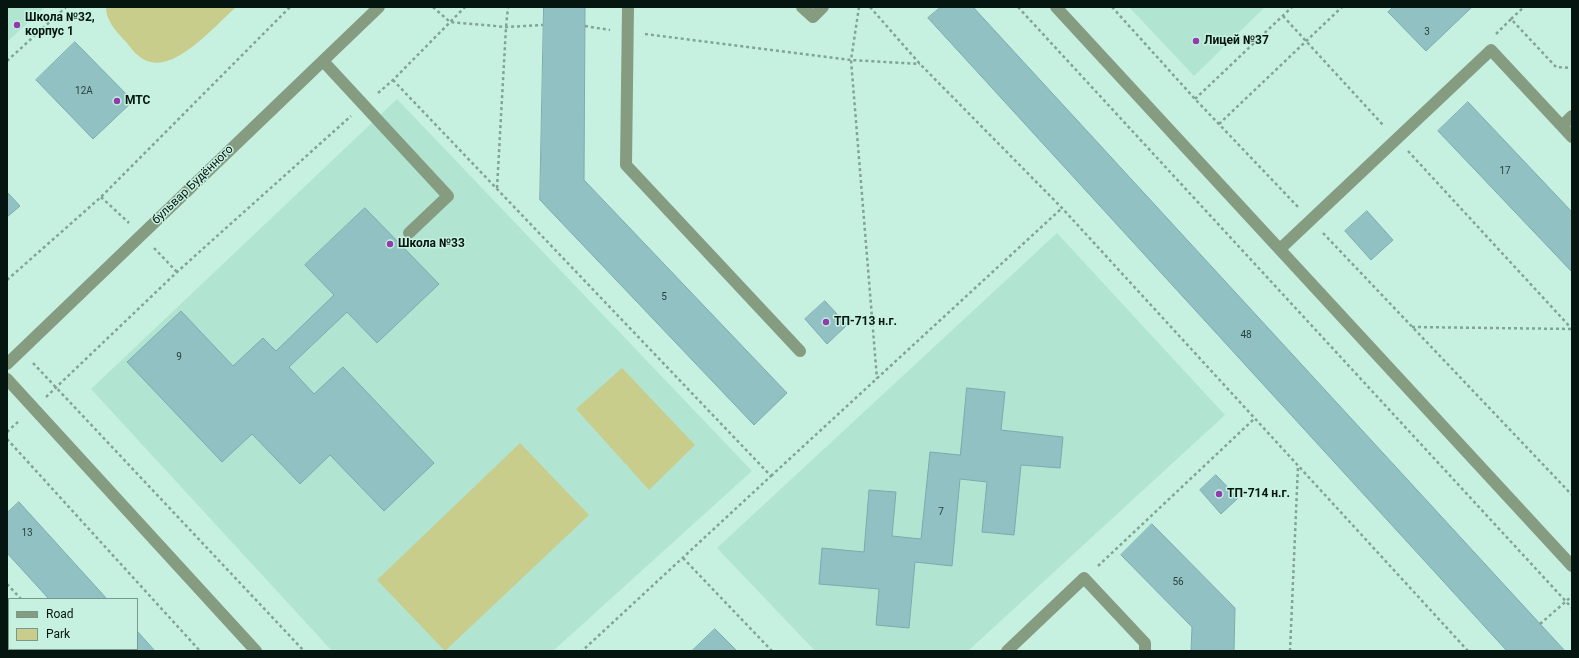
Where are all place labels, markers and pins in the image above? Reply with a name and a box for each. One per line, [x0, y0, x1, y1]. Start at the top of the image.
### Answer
place label: Школа №32, корпус 1 [25, 11, 95, 39]
marker: Школа №32, корпус 1 [12, 20, 22, 30]
place label: Лицей №37 [1204, 34, 1269, 48]
marker: Лицей №37 [1191, 36, 1201, 46]
place label: МТС [125, 94, 150, 108]
marker: МТС [112, 96, 122, 106]
place label: Школа №33 [398, 237, 465, 251]
marker: Школа №33 [385, 239, 395, 249]
place label: ТП-713 н.г. [834, 315, 897, 329]
marker: ТП-713 н.г. [821, 317, 831, 327]
place label: ТП-714 н.г. [1227, 487, 1290, 501]
marker: ТП-714 н.г. [1214, 489, 1224, 499]

